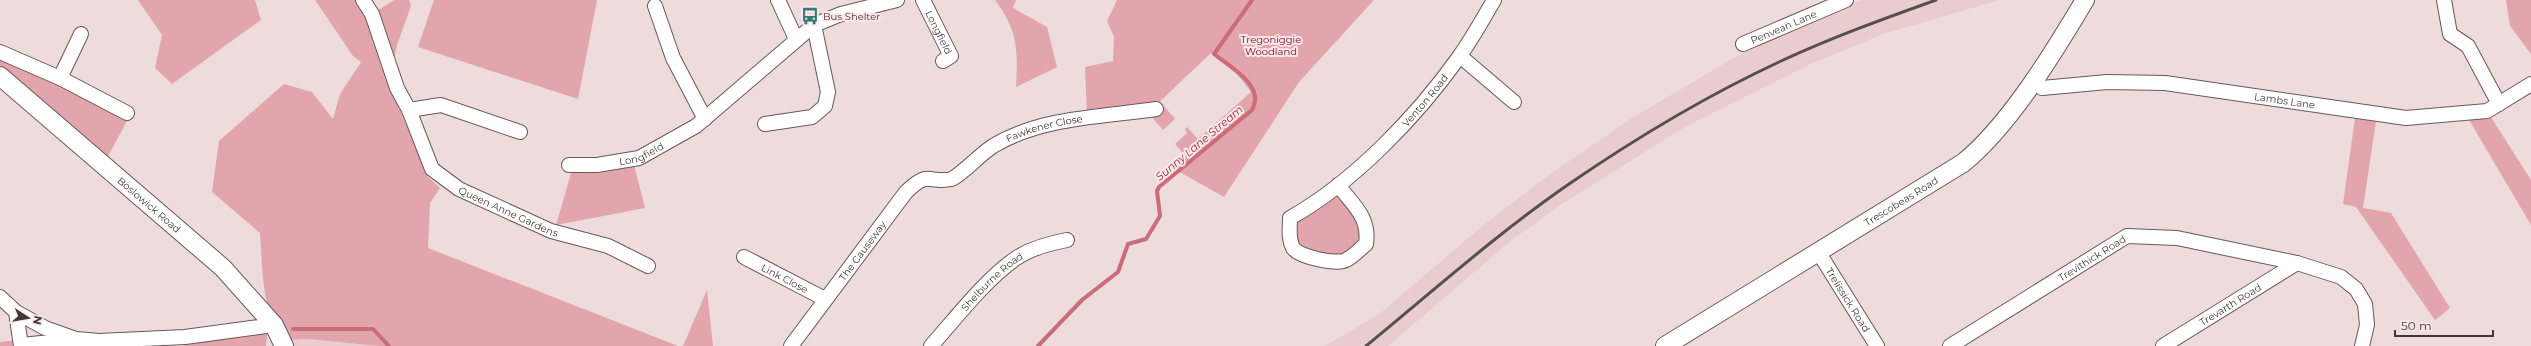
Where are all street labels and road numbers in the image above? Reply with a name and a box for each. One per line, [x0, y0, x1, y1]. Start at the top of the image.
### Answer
street label: Penvean Lane [1749, 7, 1819, 47]
street label: Longfield [922, 8, 955, 57]
street label: Venton Road [1399, 72, 1451, 130]
street label: Lambs Lane [2253, 90, 2316, 112]
street label: Fawkener Close [1004, 112, 1083, 145]
street label: Longfield [618, 140, 666, 168]
street label: Boslowick Road [115, 174, 183, 236]
street label: Trescobeas Road [1862, 174, 1941, 229]
street label: Queen Anne Gardens [456, 184, 560, 240]
street label: The Causeway [836, 218, 890, 283]
street label: Trevithick Road [2056, 232, 2128, 284]
street label: Shelburne Road [958, 250, 1025, 314]
street label: Link Close [759, 261, 810, 296]
street label: Trelissick Road [1823, 265, 1873, 335]
street label: Trevarth Road [2197, 281, 2264, 329]

